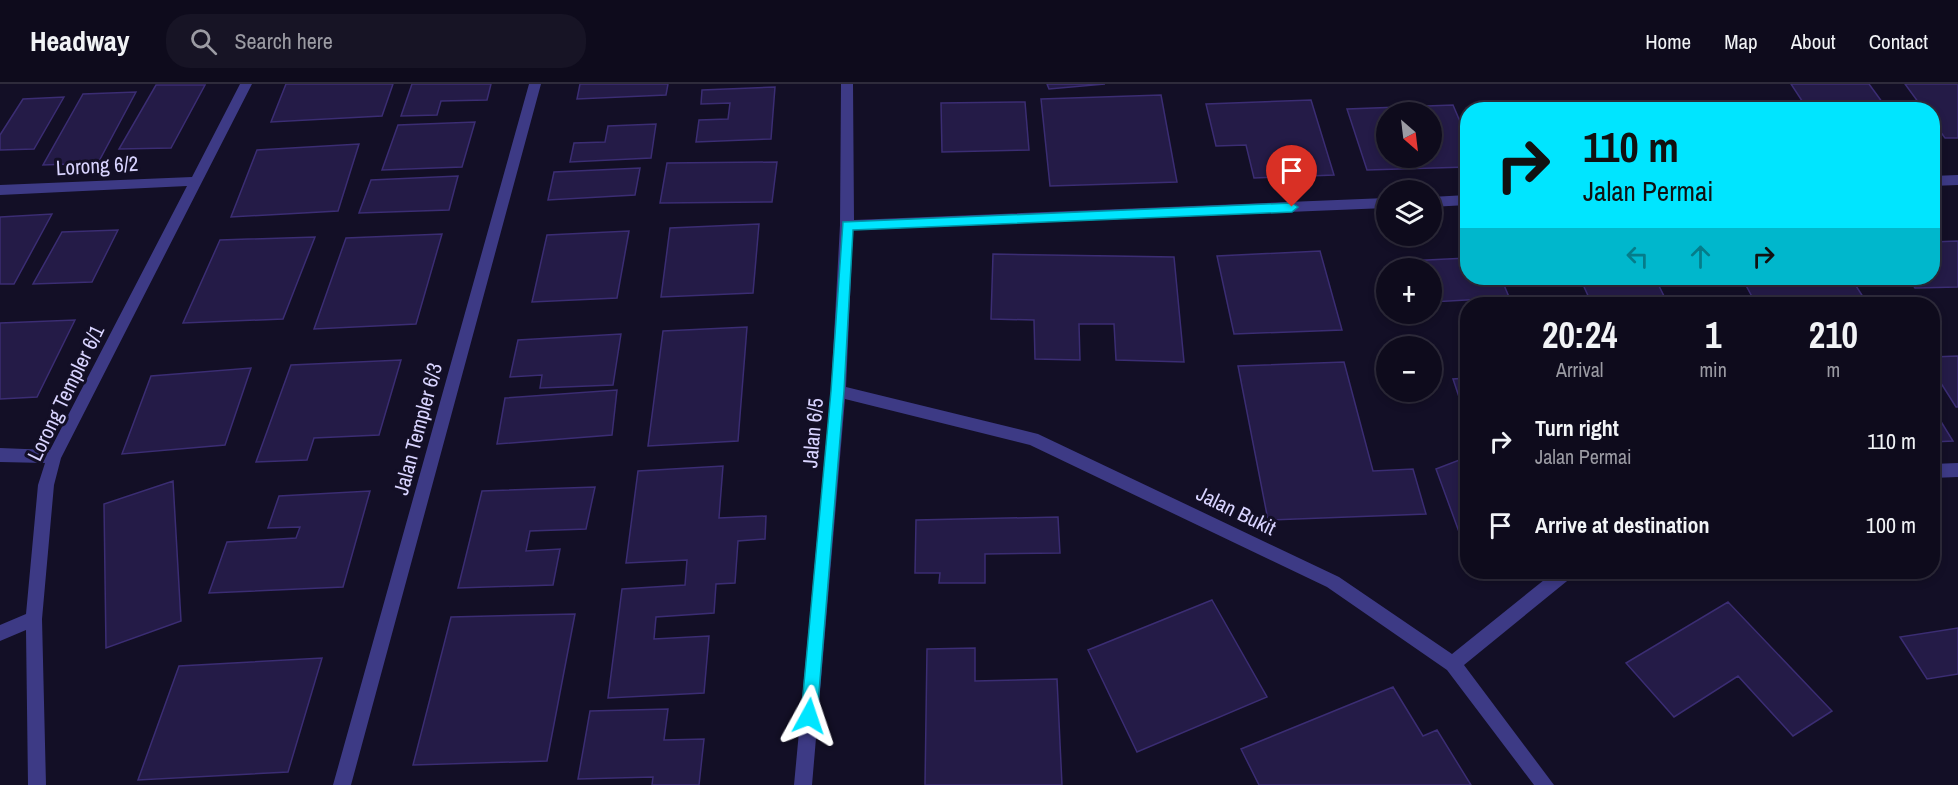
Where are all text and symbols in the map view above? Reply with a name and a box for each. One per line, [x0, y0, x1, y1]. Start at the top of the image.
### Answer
search box [166, 14, 586, 68]
text: Headway [30, 22, 130, 60]
icon: search [187, 25, 220, 58]
text: Search here [235, 26, 333, 56]
text: Home [1645, 27, 1691, 56]
text: Map [1724, 27, 1758, 56]
text: About [1791, 27, 1836, 56]
text: Contact [1869, 27, 1928, 56]
north arrow [1376, 102, 1442, 168]
map controls [1376, 102, 1442, 402]
text: 110 m [1583, 119, 1679, 175]
icon: right [1484, 126, 1562, 204]
pin [1266, 145, 1317, 207]
street label: Lorong 6/2 [55, 149, 139, 182]
icon: arrive [1275, 154, 1308, 187]
text: Jalan Permai [1583, 173, 1713, 209]
button: layers [1376, 180, 1442, 246]
icon: left [1621, 240, 1654, 273]
icon: ahead [1684, 240, 1717, 273]
icon: right [1747, 240, 1780, 273]
button: + [1376, 258, 1442, 324]
text: 20:24 [1542, 311, 1617, 359]
text: 1 [1705, 311, 1721, 359]
text: 210 [1809, 311, 1858, 359]
street label: Lorong Templer 6/1 [20, 320, 111, 466]
button: − [1376, 336, 1442, 402]
text: Arrival [1556, 356, 1603, 383]
text: min [1699, 356, 1727, 383]
text: m [1827, 356, 1840, 383]
street label: Jalan Templer 6/3 [386, 360, 449, 498]
street label: Jalan 6/5 [795, 397, 830, 469]
text: Turn right [1535, 413, 1619, 443]
icon: right [1484, 425, 1517, 458]
text: 110 m [1867, 426, 1916, 456]
text: Jalan Permai [1535, 443, 1632, 470]
street label: Jalan Bukit [1192, 479, 1281, 542]
icon: arrive [1484, 509, 1517, 542]
text: Arrive at destination [1535, 510, 1709, 540]
text: 100 m [1866, 510, 1916, 540]
position arrow [777, 684, 841, 748]

